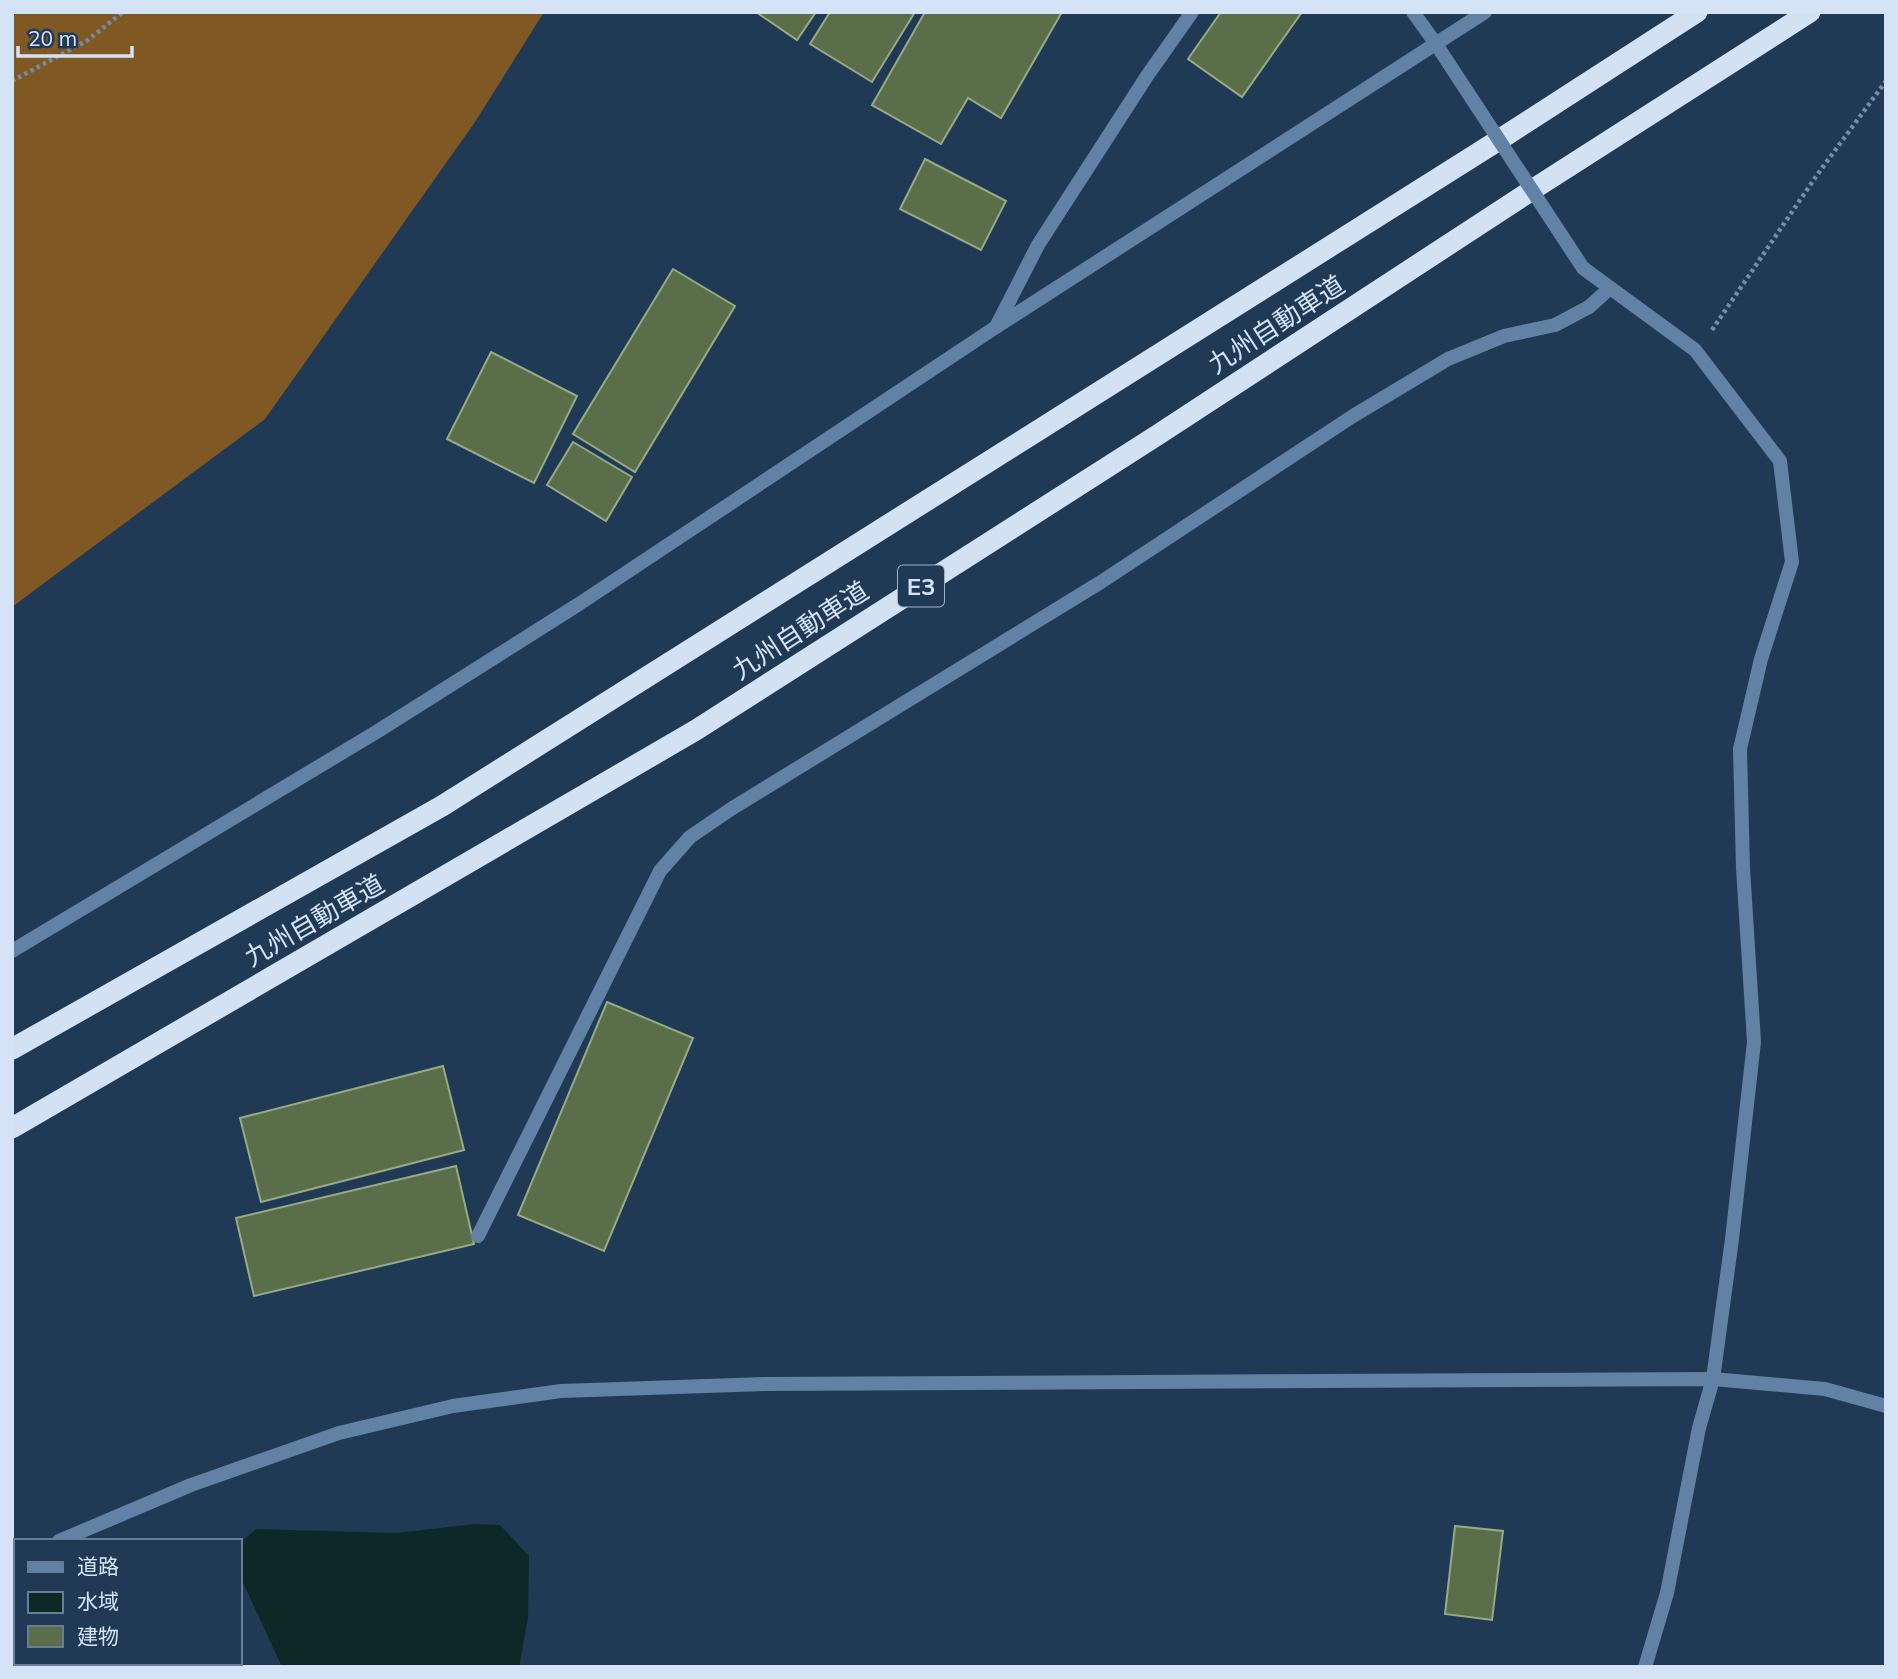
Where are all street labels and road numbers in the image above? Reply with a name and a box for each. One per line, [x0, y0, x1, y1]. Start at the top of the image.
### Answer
street label: 九州自動車道 [1202, 268, 1350, 380]
road number: E3 [898, 566, 944, 606]
street label: 九州自動車道 [726, 574, 874, 686]
street label: 九州自動車道 [238, 867, 390, 973]

